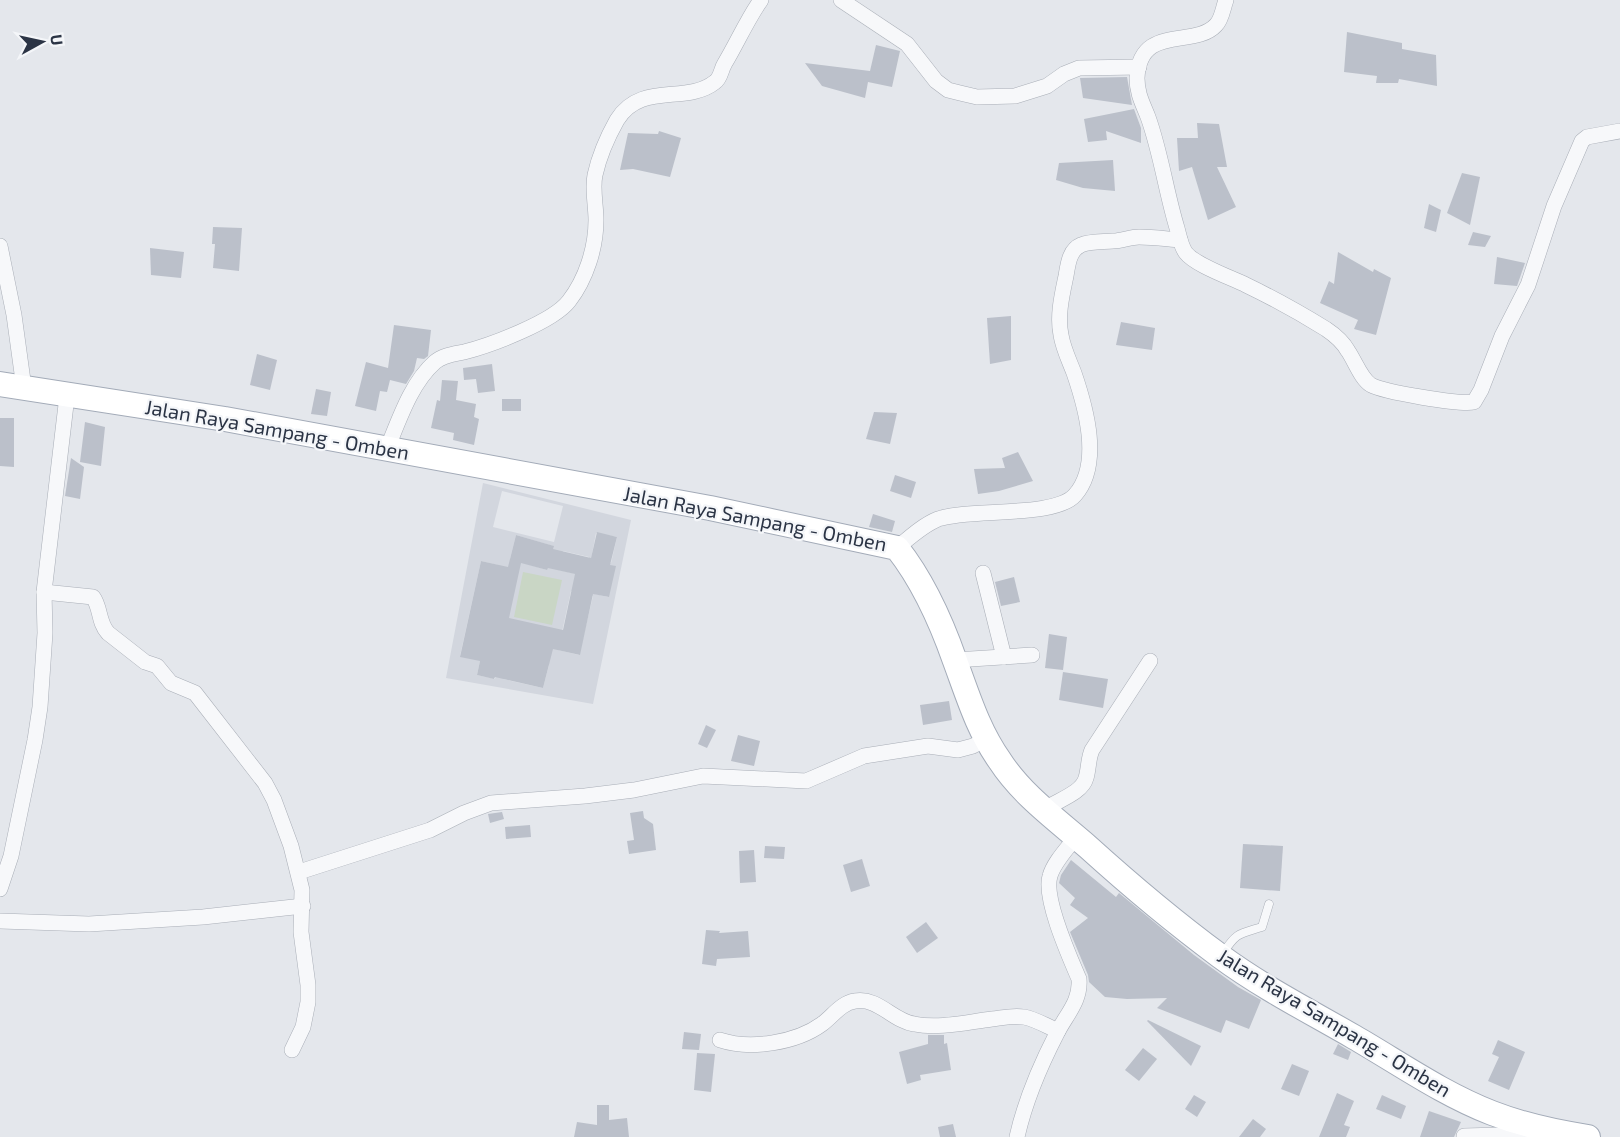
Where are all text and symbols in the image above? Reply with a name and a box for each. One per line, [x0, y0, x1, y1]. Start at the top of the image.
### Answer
north arrow [12, 12, 72, 72]
text: U [47, 33, 68, 47]
street label: Jalan Raya Sampang - Omben [143, 394, 411, 464]
street label: Jalan Raya Sampang - Omben [622, 481, 889, 555]
street label: Jalan Raya Sampang - Omben [1214, 943, 1455, 1101]

